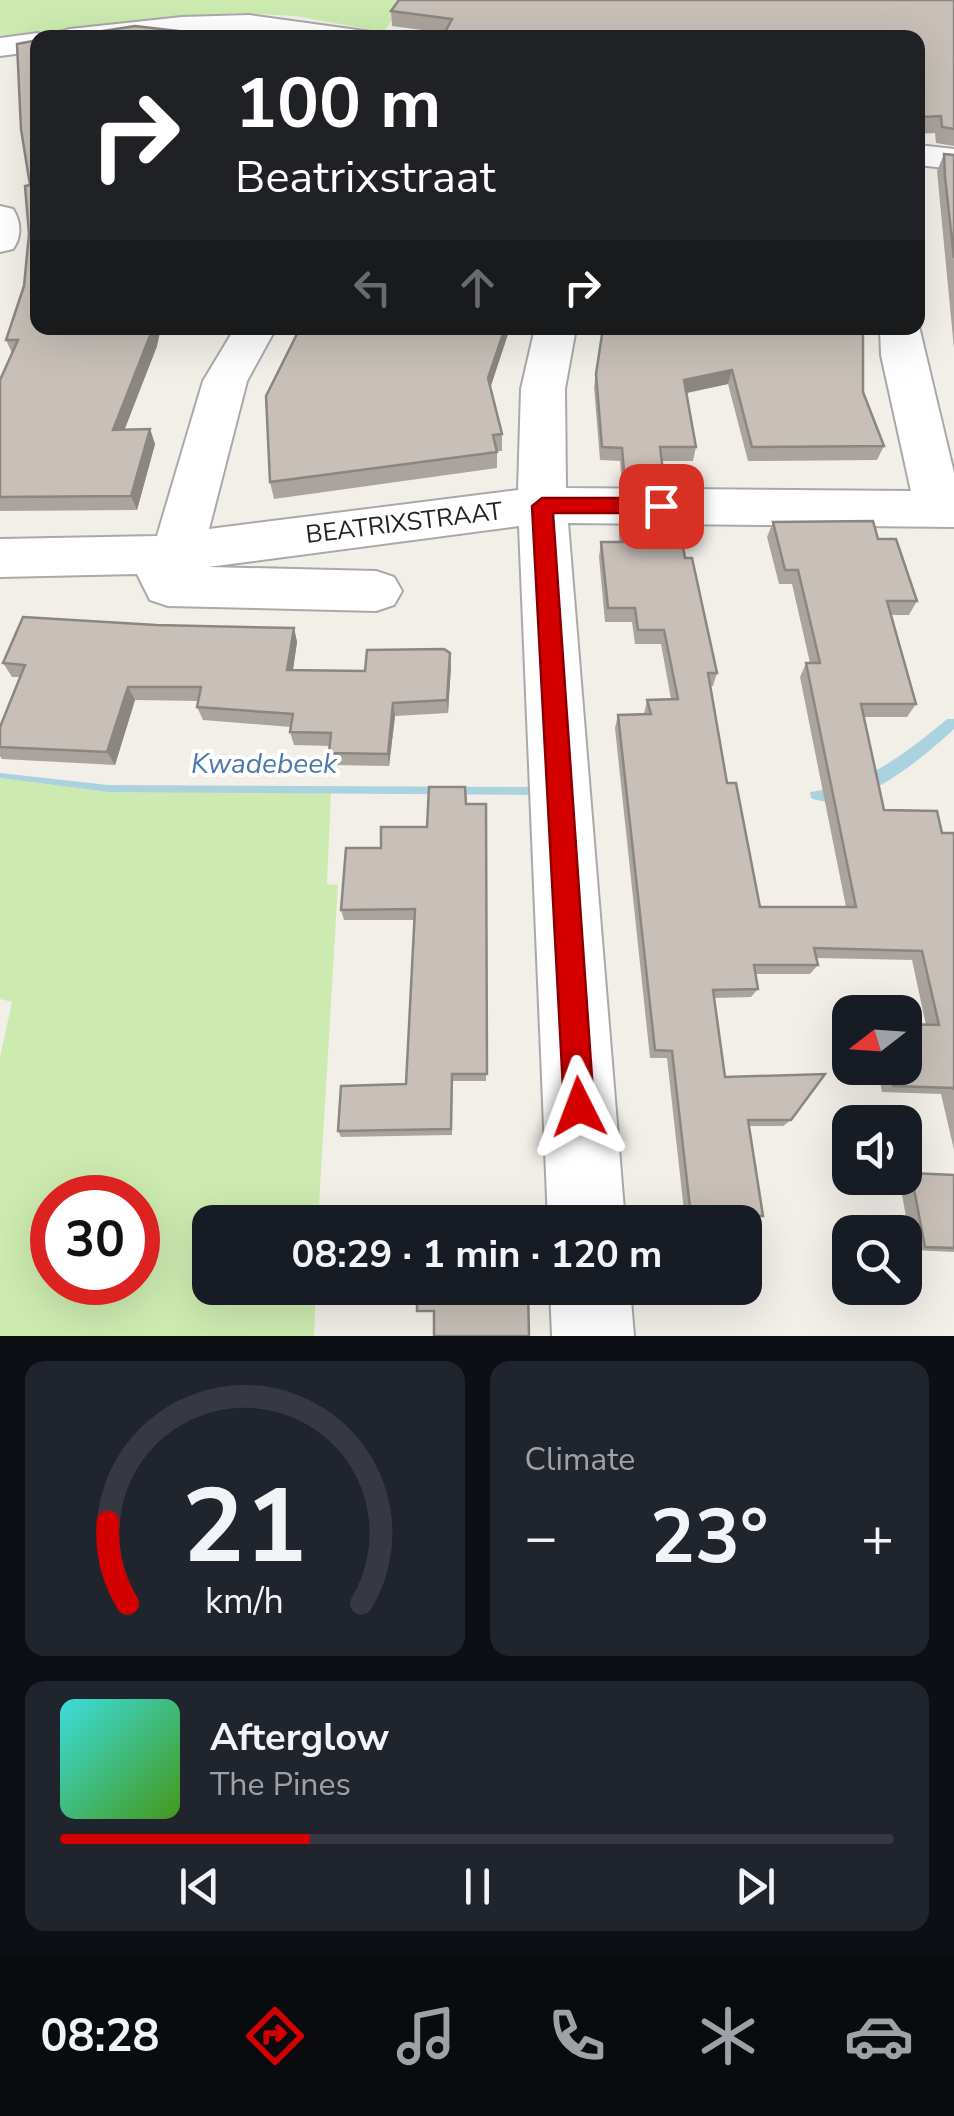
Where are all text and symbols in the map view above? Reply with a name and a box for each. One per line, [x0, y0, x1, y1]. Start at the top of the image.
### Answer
text: 100 m [235, 56, 441, 152]
icon: right [70, 70, 200, 200]
text: Beatrixstraat [235, 147, 495, 208]
icon: left [345, 260, 400, 315]
icon: ahead [450, 260, 505, 315]
icon: right [555, 260, 610, 315]
pin [619, 464, 704, 549]
icon: arrive [634, 479, 689, 534]
street label: BEATRIXSTRAAT [304, 494, 504, 552]
water label: Kwadebeek [191, 745, 338, 783]
north arrow [832, 995, 922, 1085]
map controls [832, 995, 922, 1305]
position arrow [527, 1055, 631, 1159]
button: sound [832, 1105, 922, 1195]
speed limit sign: 30 [30, 1175, 160, 1305]
button: search [832, 1215, 922, 1305]
text: 08:29 · 1 min · 120 m [292, 1229, 662, 1280]
text: Climate [525, 1438, 635, 1481]
text: 21 [182, 1456, 307, 1598]
text: 23° [650, 1486, 768, 1588]
text: − [525, 1500, 558, 1575]
text: + [861, 1500, 894, 1575]
text: km/h [205, 1577, 284, 1626]
text: Afterglow [210, 1712, 389, 1763]
text: The Pines [210, 1763, 351, 1806]
icon: previous [172, 1859, 227, 1914]
icon: pause [450, 1859, 505, 1914]
icon: next [728, 1859, 783, 1914]
icon: directions [240, 2001, 310, 2071]
icon: music [391, 2001, 461, 2071]
icon: phone [542, 2001, 612, 2071]
icon: climate [693, 2001, 763, 2071]
icon: car [844, 2001, 914, 2071]
text: 08:28 [40, 2006, 160, 2067]

